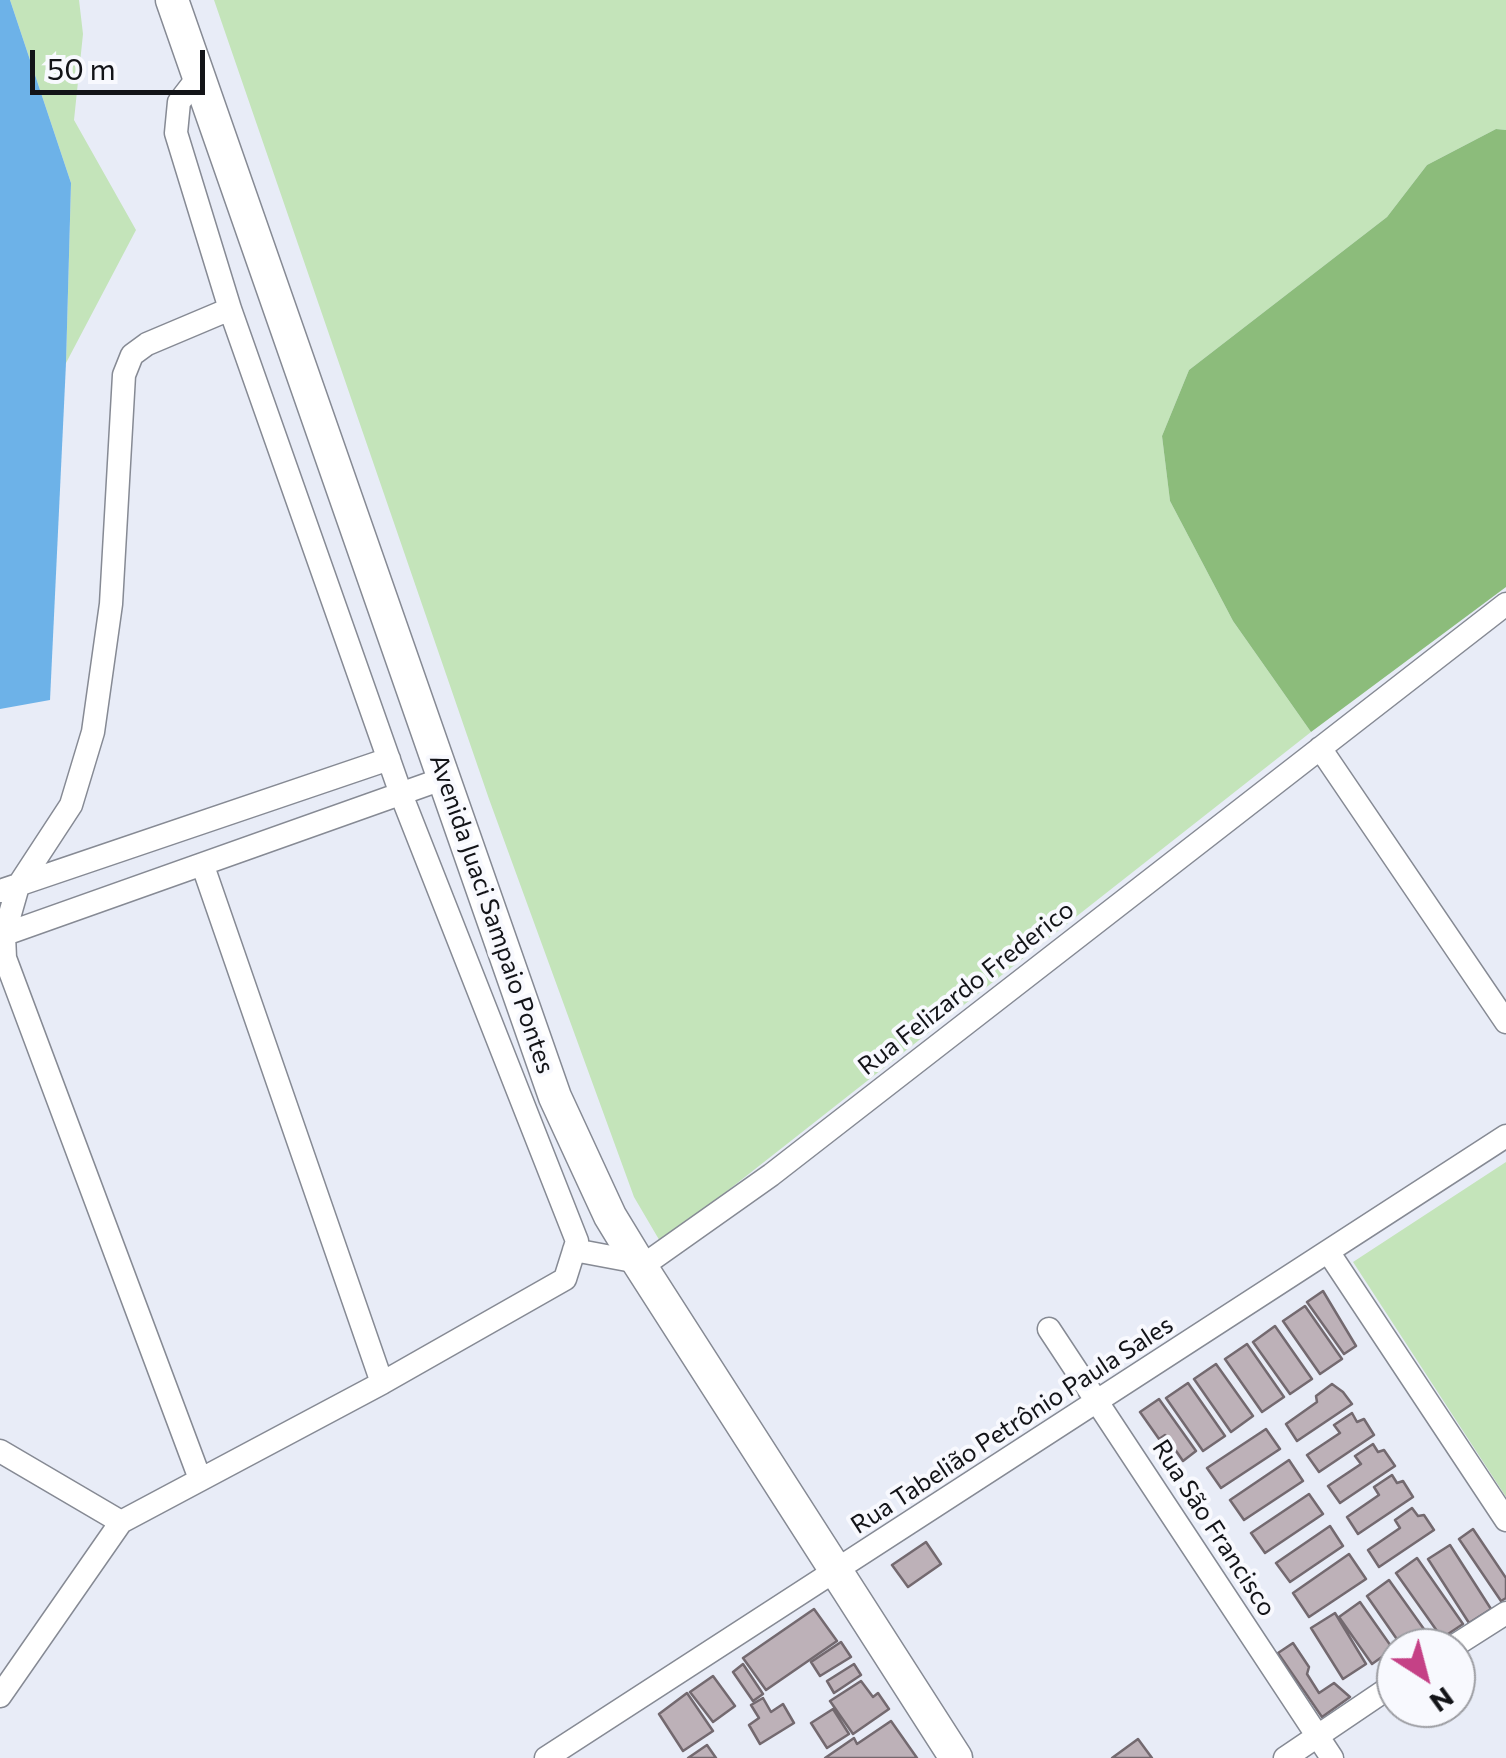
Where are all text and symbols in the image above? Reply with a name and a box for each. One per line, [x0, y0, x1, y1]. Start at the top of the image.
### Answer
scale bar [35, 30, 210, 92]
text: 50 m [47, 49, 116, 86]
street label: Avenida Juaci Sampaio Pontes [423, 750, 561, 1078]
street label: Rua Felizardo Frederico [852, 894, 1080, 1082]
street label: Rua Tabelião Petrônio Paula Sales [845, 1310, 1179, 1540]
street label: Rua São Francisco [1146, 1434, 1282, 1622]
north arrow [1376, 1628, 1476, 1728]
text: N [1424, 1681, 1461, 1721]

